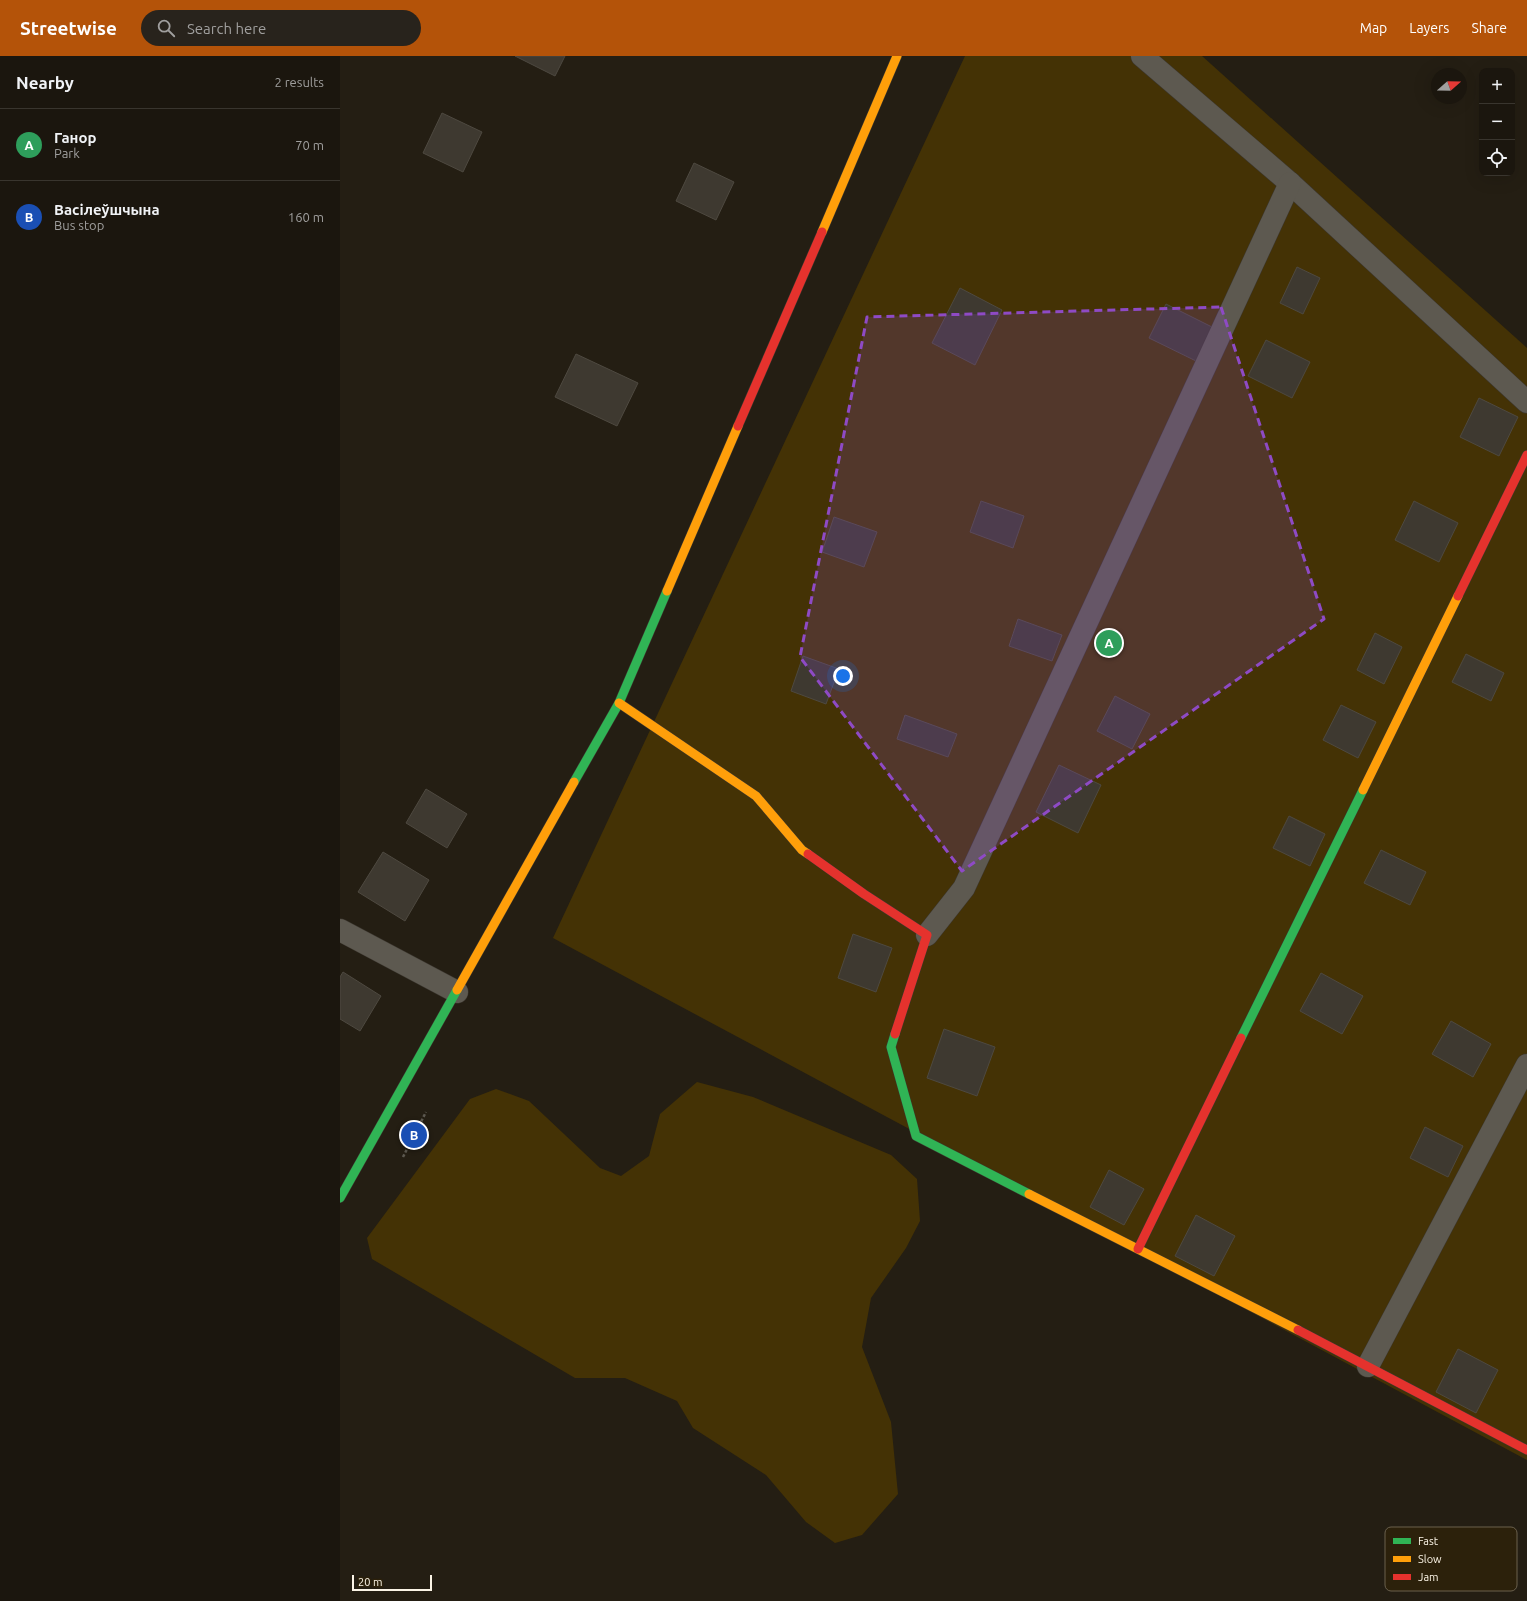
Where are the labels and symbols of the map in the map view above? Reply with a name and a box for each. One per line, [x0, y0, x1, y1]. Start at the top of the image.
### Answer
north arrow [1431, 68, 1467, 104]
pin: A [1096, 628, 1122, 658]
your location [833, 666, 853, 686]
pin: B [401, 1120, 427, 1150]
legend [1385, 1527, 1517, 1591]
text: Fast [1418, 1535, 1439, 1547]
text: Slow [1418, 1553, 1442, 1565]
text: Jam [1418, 1571, 1439, 1583]
scale bar [352, 1573, 432, 1592]

